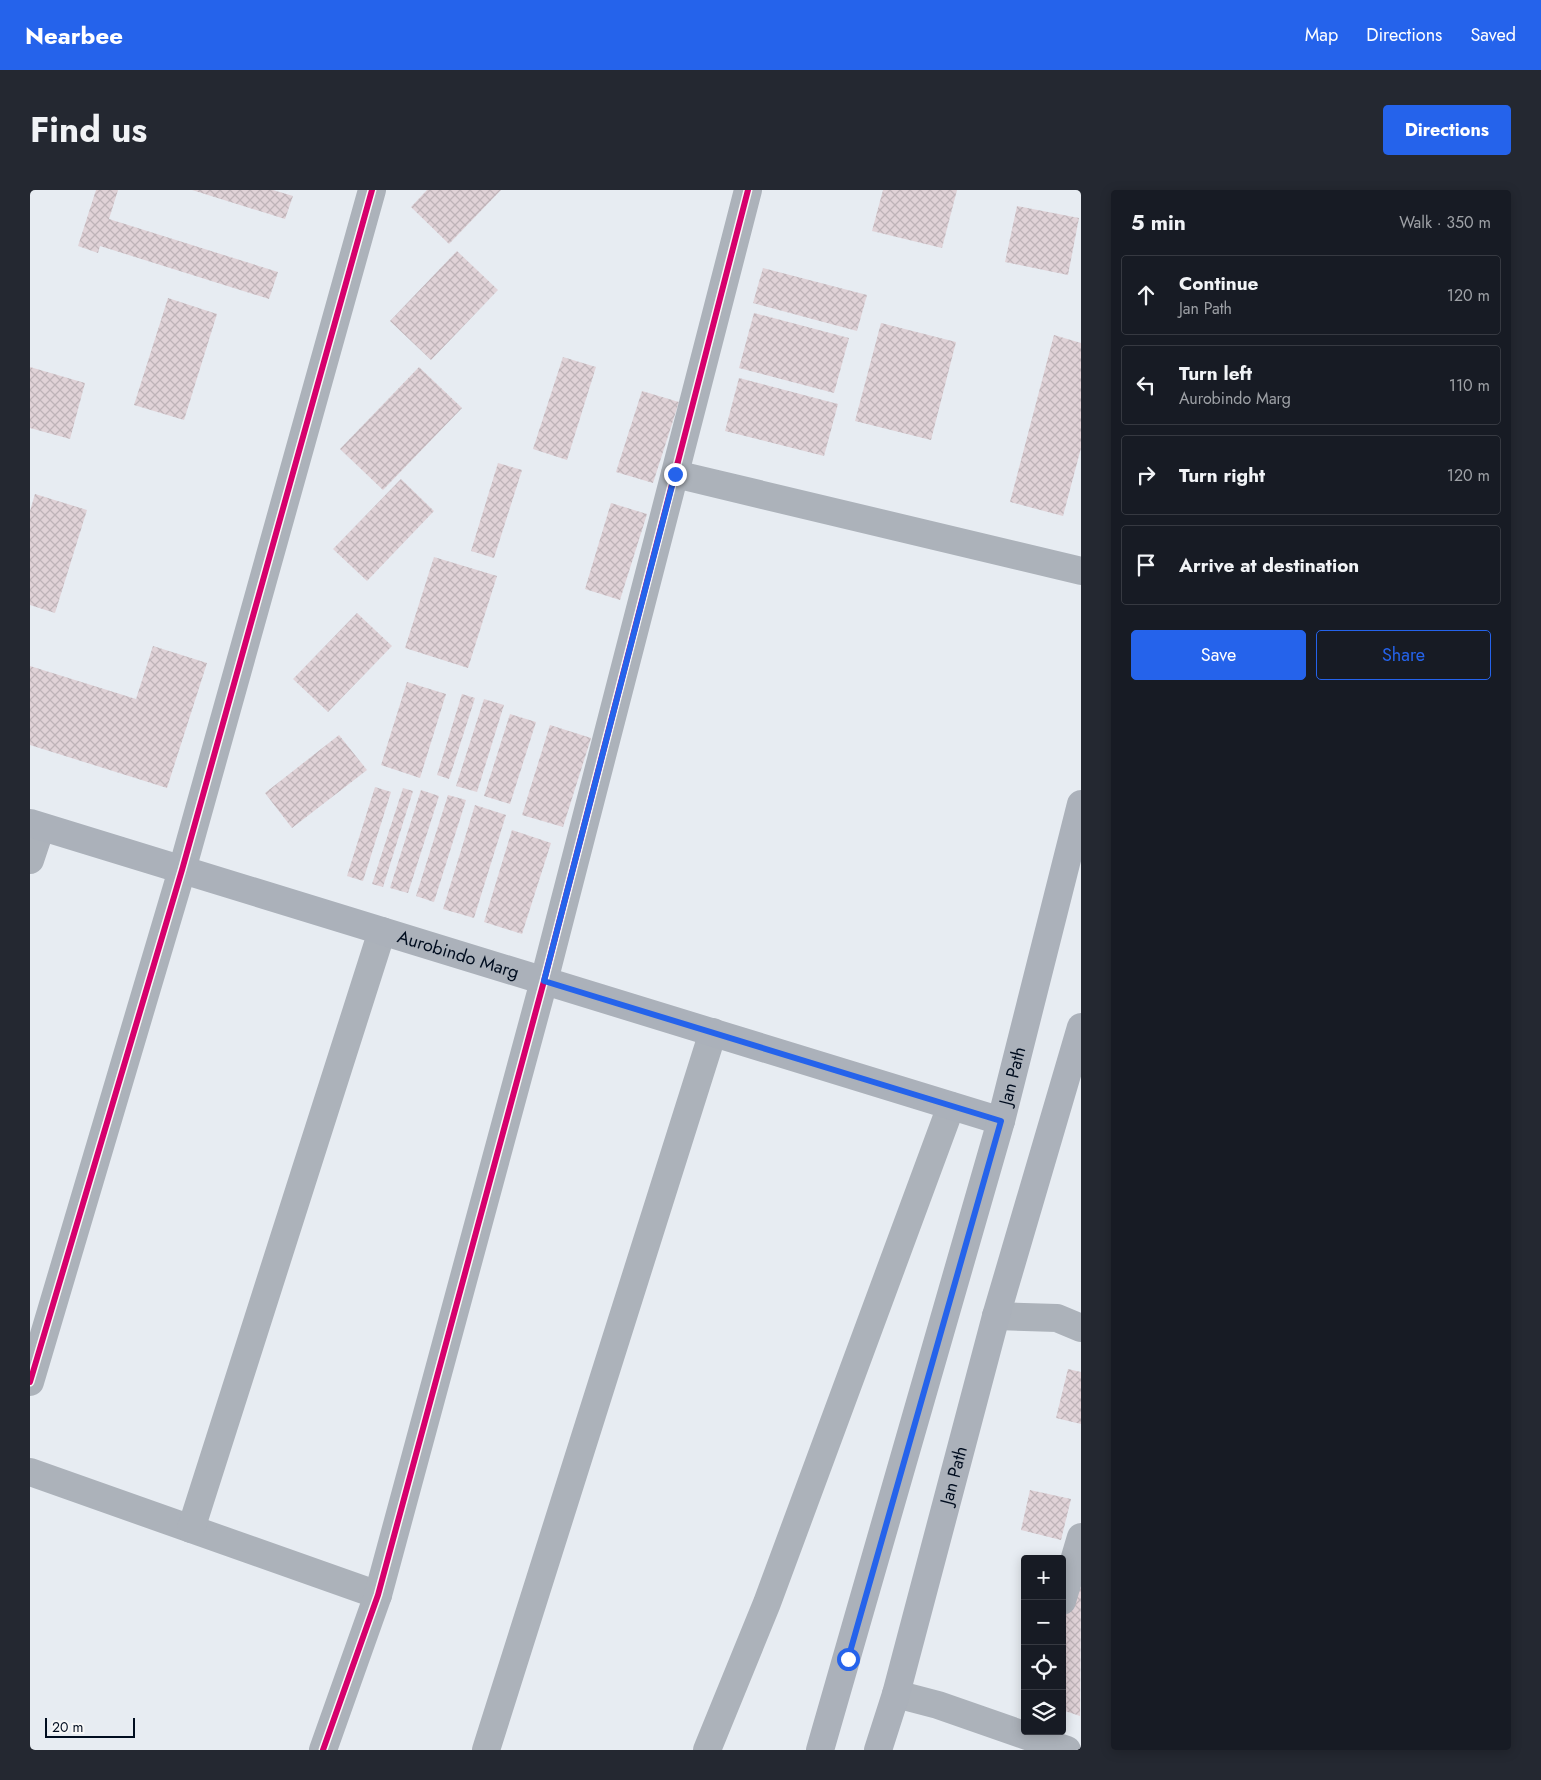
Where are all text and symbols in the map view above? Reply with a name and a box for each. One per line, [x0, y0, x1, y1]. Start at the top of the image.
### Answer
text: Nearbee [25, 18, 123, 53]
text: Map [1305, 22, 1338, 48]
text: Directions [1366, 22, 1442, 48]
text: Saved [1470, 22, 1516, 48]
text: Find us [30, 105, 147, 155]
button: Directions [1383, 105, 1511, 155]
text: 5 min [1131, 208, 1186, 238]
text: Walk · 350 m [1399, 211, 1491, 234]
text: Continue [1179, 270, 1258, 297]
icon: ahead [1132, 281, 1160, 309]
text: 120 m [1447, 284, 1490, 307]
text: Jan Path [1179, 297, 1232, 320]
text: Turn left [1179, 360, 1252, 387]
icon: left [1132, 371, 1160, 399]
text: 110 m [1449, 374, 1490, 397]
text: Aurobindo Marg [1179, 387, 1291, 410]
icon: right [1132, 461, 1160, 489]
text: Turn right [1179, 462, 1265, 489]
route end [664, 463, 687, 486]
text: 120 m [1447, 464, 1490, 487]
icon: arrive [1132, 551, 1160, 579]
text: Arrive at destination [1179, 552, 1359, 579]
button: Save [1131, 630, 1306, 680]
button: Share [1316, 630, 1491, 680]
street label: Aurobindo Marg [394, 924, 522, 985]
street label: Jan Path [992, 1044, 1032, 1110]
street label: Jan Path [933, 1443, 974, 1509]
map controls [1021, 1555, 1066, 1735]
button: + [1021, 1555, 1066, 1600]
button: − [1021, 1600, 1066, 1645]
button: locate [1021, 1645, 1066, 1690]
route start [837, 1648, 860, 1671]
button: layers [1021, 1690, 1066, 1735]
scale bar [45, 1715, 135, 1738]
text: 20 m [52, 1717, 84, 1737]

